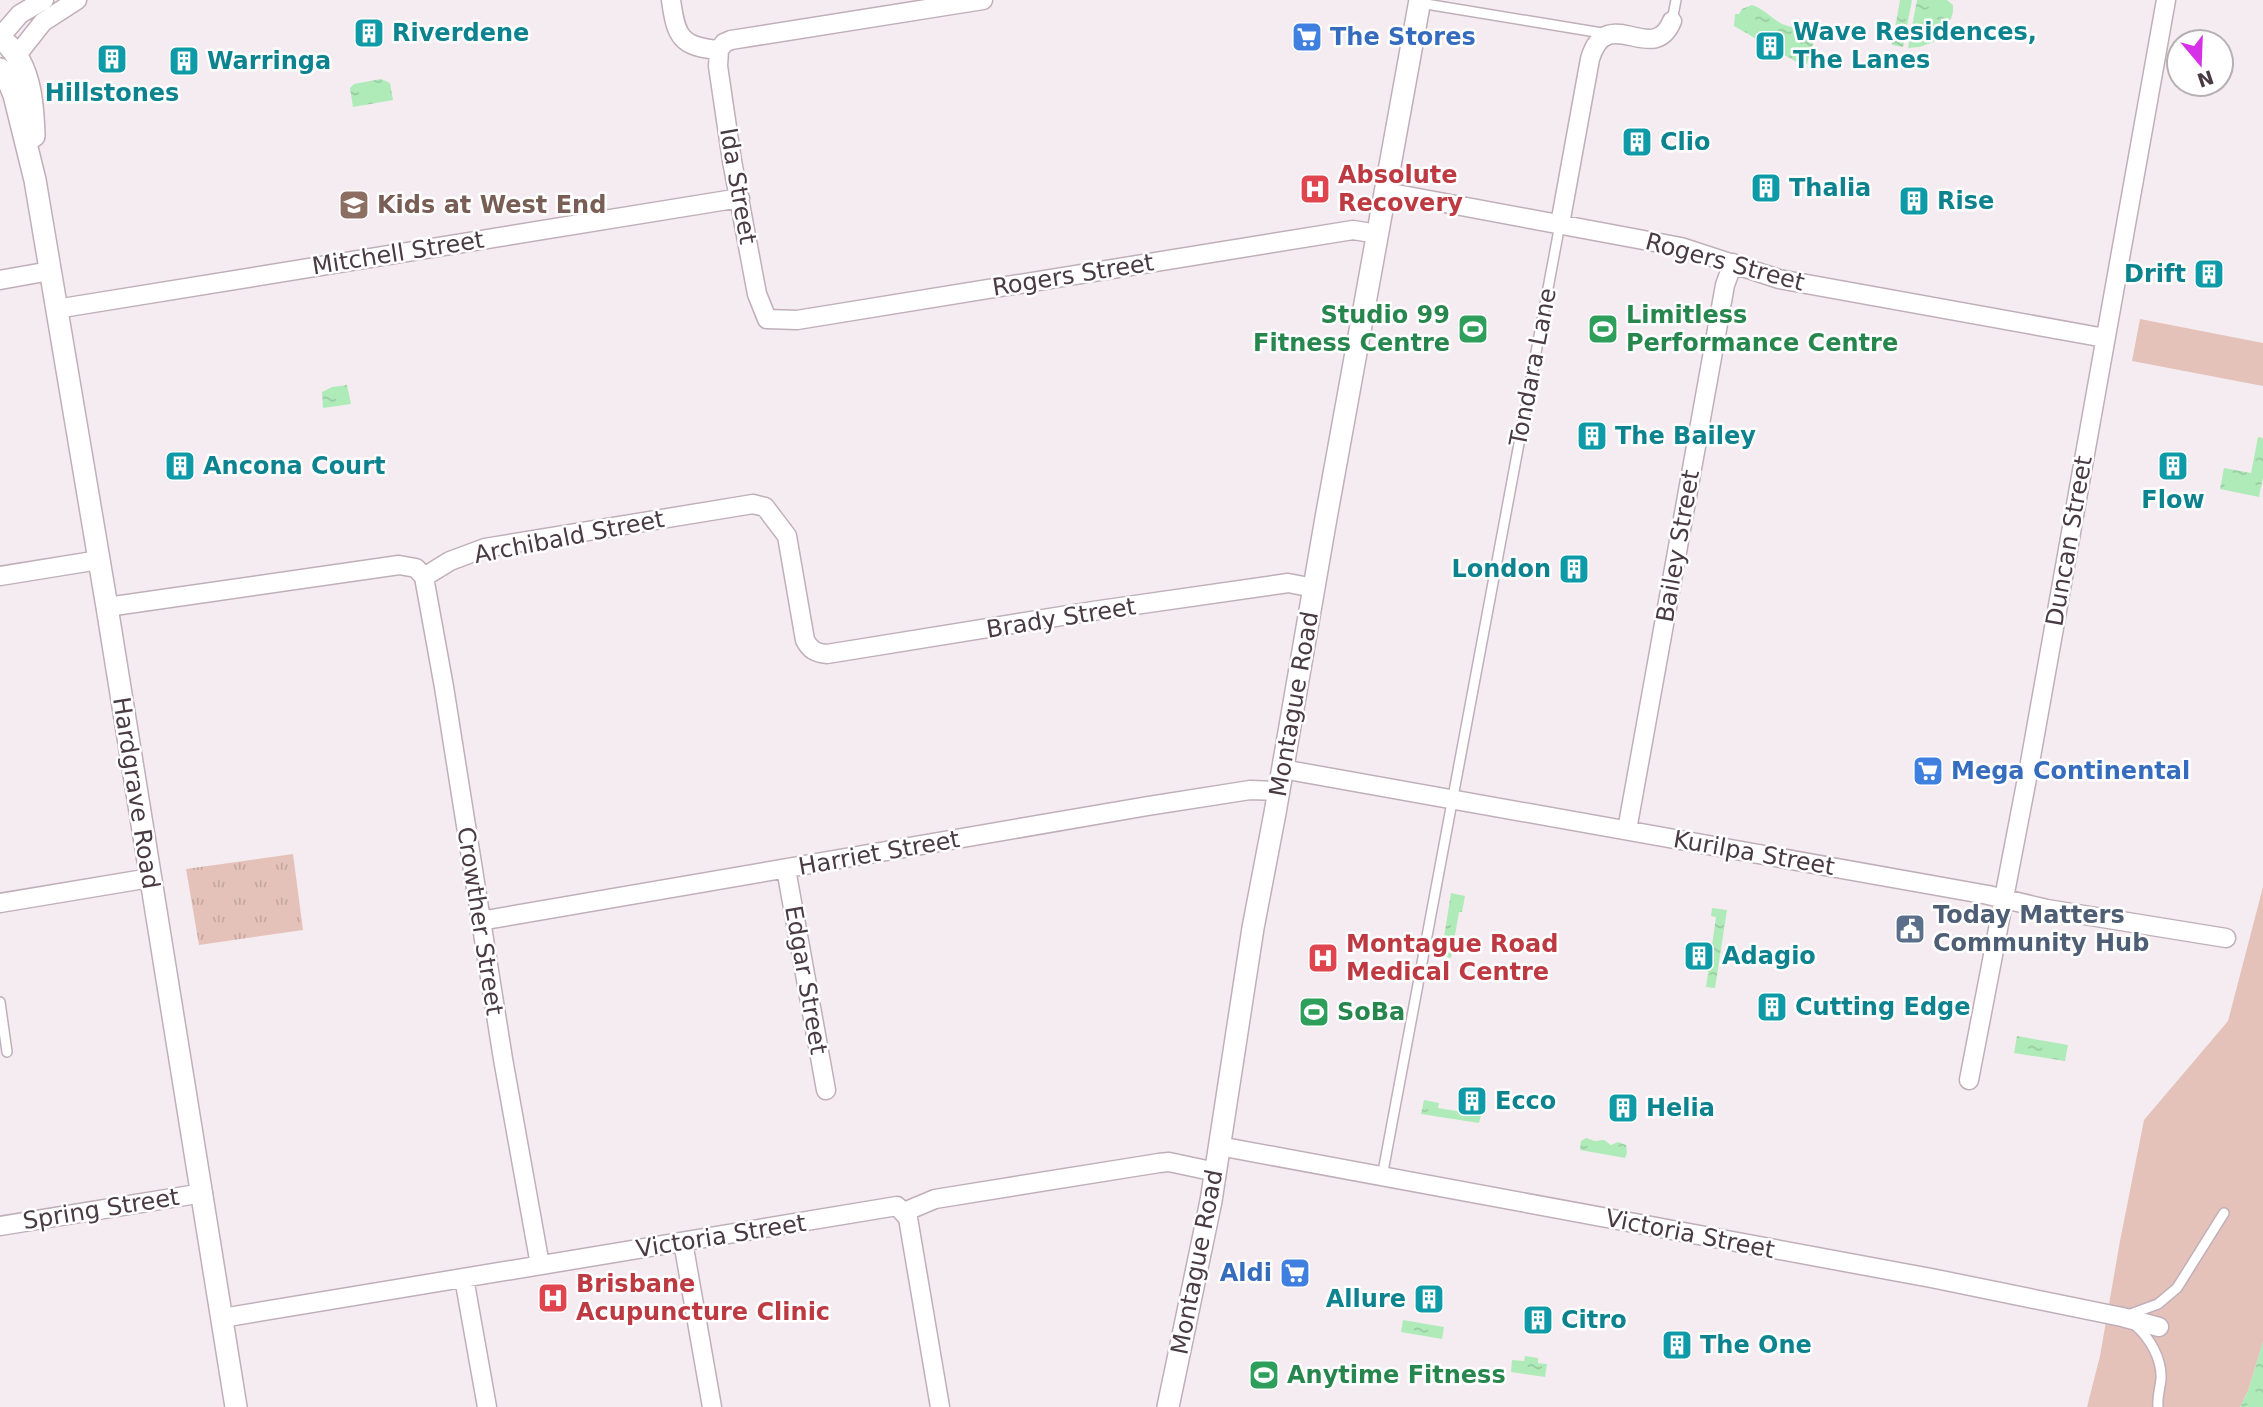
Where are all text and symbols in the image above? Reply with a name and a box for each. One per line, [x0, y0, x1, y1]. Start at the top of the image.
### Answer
building icon: Riverdene [352, 16, 386, 50]
place label: Wave Residences, The Lanes [1793, 18, 2037, 74]
place label: Riverdene [392, 19, 529, 47]
supermarket icon: The Stores [1290, 20, 1324, 54]
place label: The Stores [1330, 23, 1476, 51]
north arrow [2165, 28, 2235, 98]
building icon: Wave Residences, The Lanes [1753, 29, 1787, 63]
building icon: Hillstones [95, 42, 129, 76]
building icon: Warringa [167, 44, 201, 78]
place label: Warringa [207, 47, 331, 75]
text: N [2194, 66, 2217, 92]
place label: Hillstones [45, 79, 179, 107]
building icon: Clio [1620, 125, 1654, 159]
street label: Ida Street [714, 126, 762, 246]
place label: Clio [1660, 128, 1711, 156]
place label: Absolute Recovery [1338, 161, 1463, 217]
building icon: Thalia [1749, 171, 1783, 205]
hospital icon: Absolute Recovery [1298, 172, 1332, 206]
place label: Thalia [1789, 174, 1871, 202]
building icon: Rise [1897, 184, 1931, 218]
place label: Rise [1937, 187, 1994, 215]
school or university icon: Kids at West End [337, 188, 371, 222]
place label: Kids at West End [377, 191, 606, 219]
street label: Mitchell Street [310, 226, 486, 280]
street label: Rogers Street [1643, 227, 1807, 297]
street label: Rogers Street [990, 248, 1156, 302]
building icon: Drift [2192, 257, 2226, 291]
place label: Drift [2124, 260, 2186, 288]
street label: Tondara Lane [1504, 285, 1562, 450]
place label: Studio 99 Fitness Centre [1253, 301, 1450, 357]
place label: Limitless Performance Centre [1626, 301, 1898, 357]
sports icon: Studio 99 Fitness Centre [1456, 312, 1490, 346]
sports icon: Limitless Performance Centre [1586, 312, 1620, 346]
building icon: The Bailey [1575, 419, 1609, 453]
place label: The Bailey [1615, 422, 1756, 450]
building icon: Ancona Court [163, 449, 197, 483]
building icon: Flow [2156, 449, 2190, 483]
place label: Ancona Court [203, 452, 386, 480]
street label: Duncan Street [2040, 454, 2098, 628]
street label: Bailey Street [1651, 468, 1705, 624]
place label: Flow [2141, 486, 2205, 514]
street label: Archibald Street [471, 505, 667, 569]
building icon: London [1557, 552, 1591, 586]
place label: London [1451, 555, 1551, 583]
street label: Brady Street [984, 592, 1138, 644]
street label: Montague Road [1264, 609, 1324, 799]
street label: Hardgrave Road [107, 695, 165, 891]
supermarket icon: Mega Continental [1911, 754, 1945, 788]
place label: Mega Continental [1951, 757, 2190, 785]
street label: Crowther Street [451, 825, 509, 1017]
street label: Harriet Street [796, 825, 962, 881]
street label: Kurilpa Street [1671, 825, 1837, 881]
place label: Today Matters Community Hub [1933, 901, 2149, 957]
street label: Edgar Street [779, 903, 833, 1057]
public building icon: Today Matters Community Hub [1893, 912, 1927, 946]
place label: Montague Road Medical Centre [1346, 930, 1558, 986]
building icon: Adagio [1682, 939, 1716, 973]
hospital icon: Montague Road Medical Centre [1306, 941, 1340, 975]
place label: Adagio [1722, 942, 1816, 970]
building icon: Cutting Edge [1755, 990, 1789, 1024]
place label: Cutting Edge [1795, 993, 1971, 1021]
sports icon: SoBa [1297, 995, 1331, 1029]
place label: SoBa [1337, 998, 1405, 1026]
building icon: Ecco [1455, 1084, 1489, 1118]
place label: Ecco [1495, 1087, 1556, 1115]
building icon: Helia [1606, 1091, 1640, 1125]
place label: Helia [1646, 1094, 1715, 1122]
street label: Montague Road [1165, 1167, 1229, 1357]
street label: Spring Street [21, 1183, 181, 1235]
street label: Victoria Street [1603, 1204, 1777, 1264]
street label: Victoria Street [634, 1209, 808, 1263]
supermarket icon: Aldi [1278, 1256, 1312, 1290]
place label: Aldi [1220, 1259, 1272, 1287]
place label: Brisbane Acupuncture Clinic [576, 1270, 830, 1326]
hospital icon: Brisbane Acupuncture Clinic [536, 1281, 570, 1315]
building icon: Allure [1412, 1282, 1446, 1316]
place label: Allure [1326, 1285, 1406, 1313]
building icon: Citro [1521, 1303, 1555, 1337]
place label: Citro [1561, 1306, 1627, 1334]
building icon: The One [1660, 1328, 1694, 1362]
place label: The One [1700, 1331, 1812, 1359]
sports icon: Anytime Fitness [1247, 1358, 1281, 1392]
place label: Anytime Fitness [1287, 1361, 1506, 1389]

